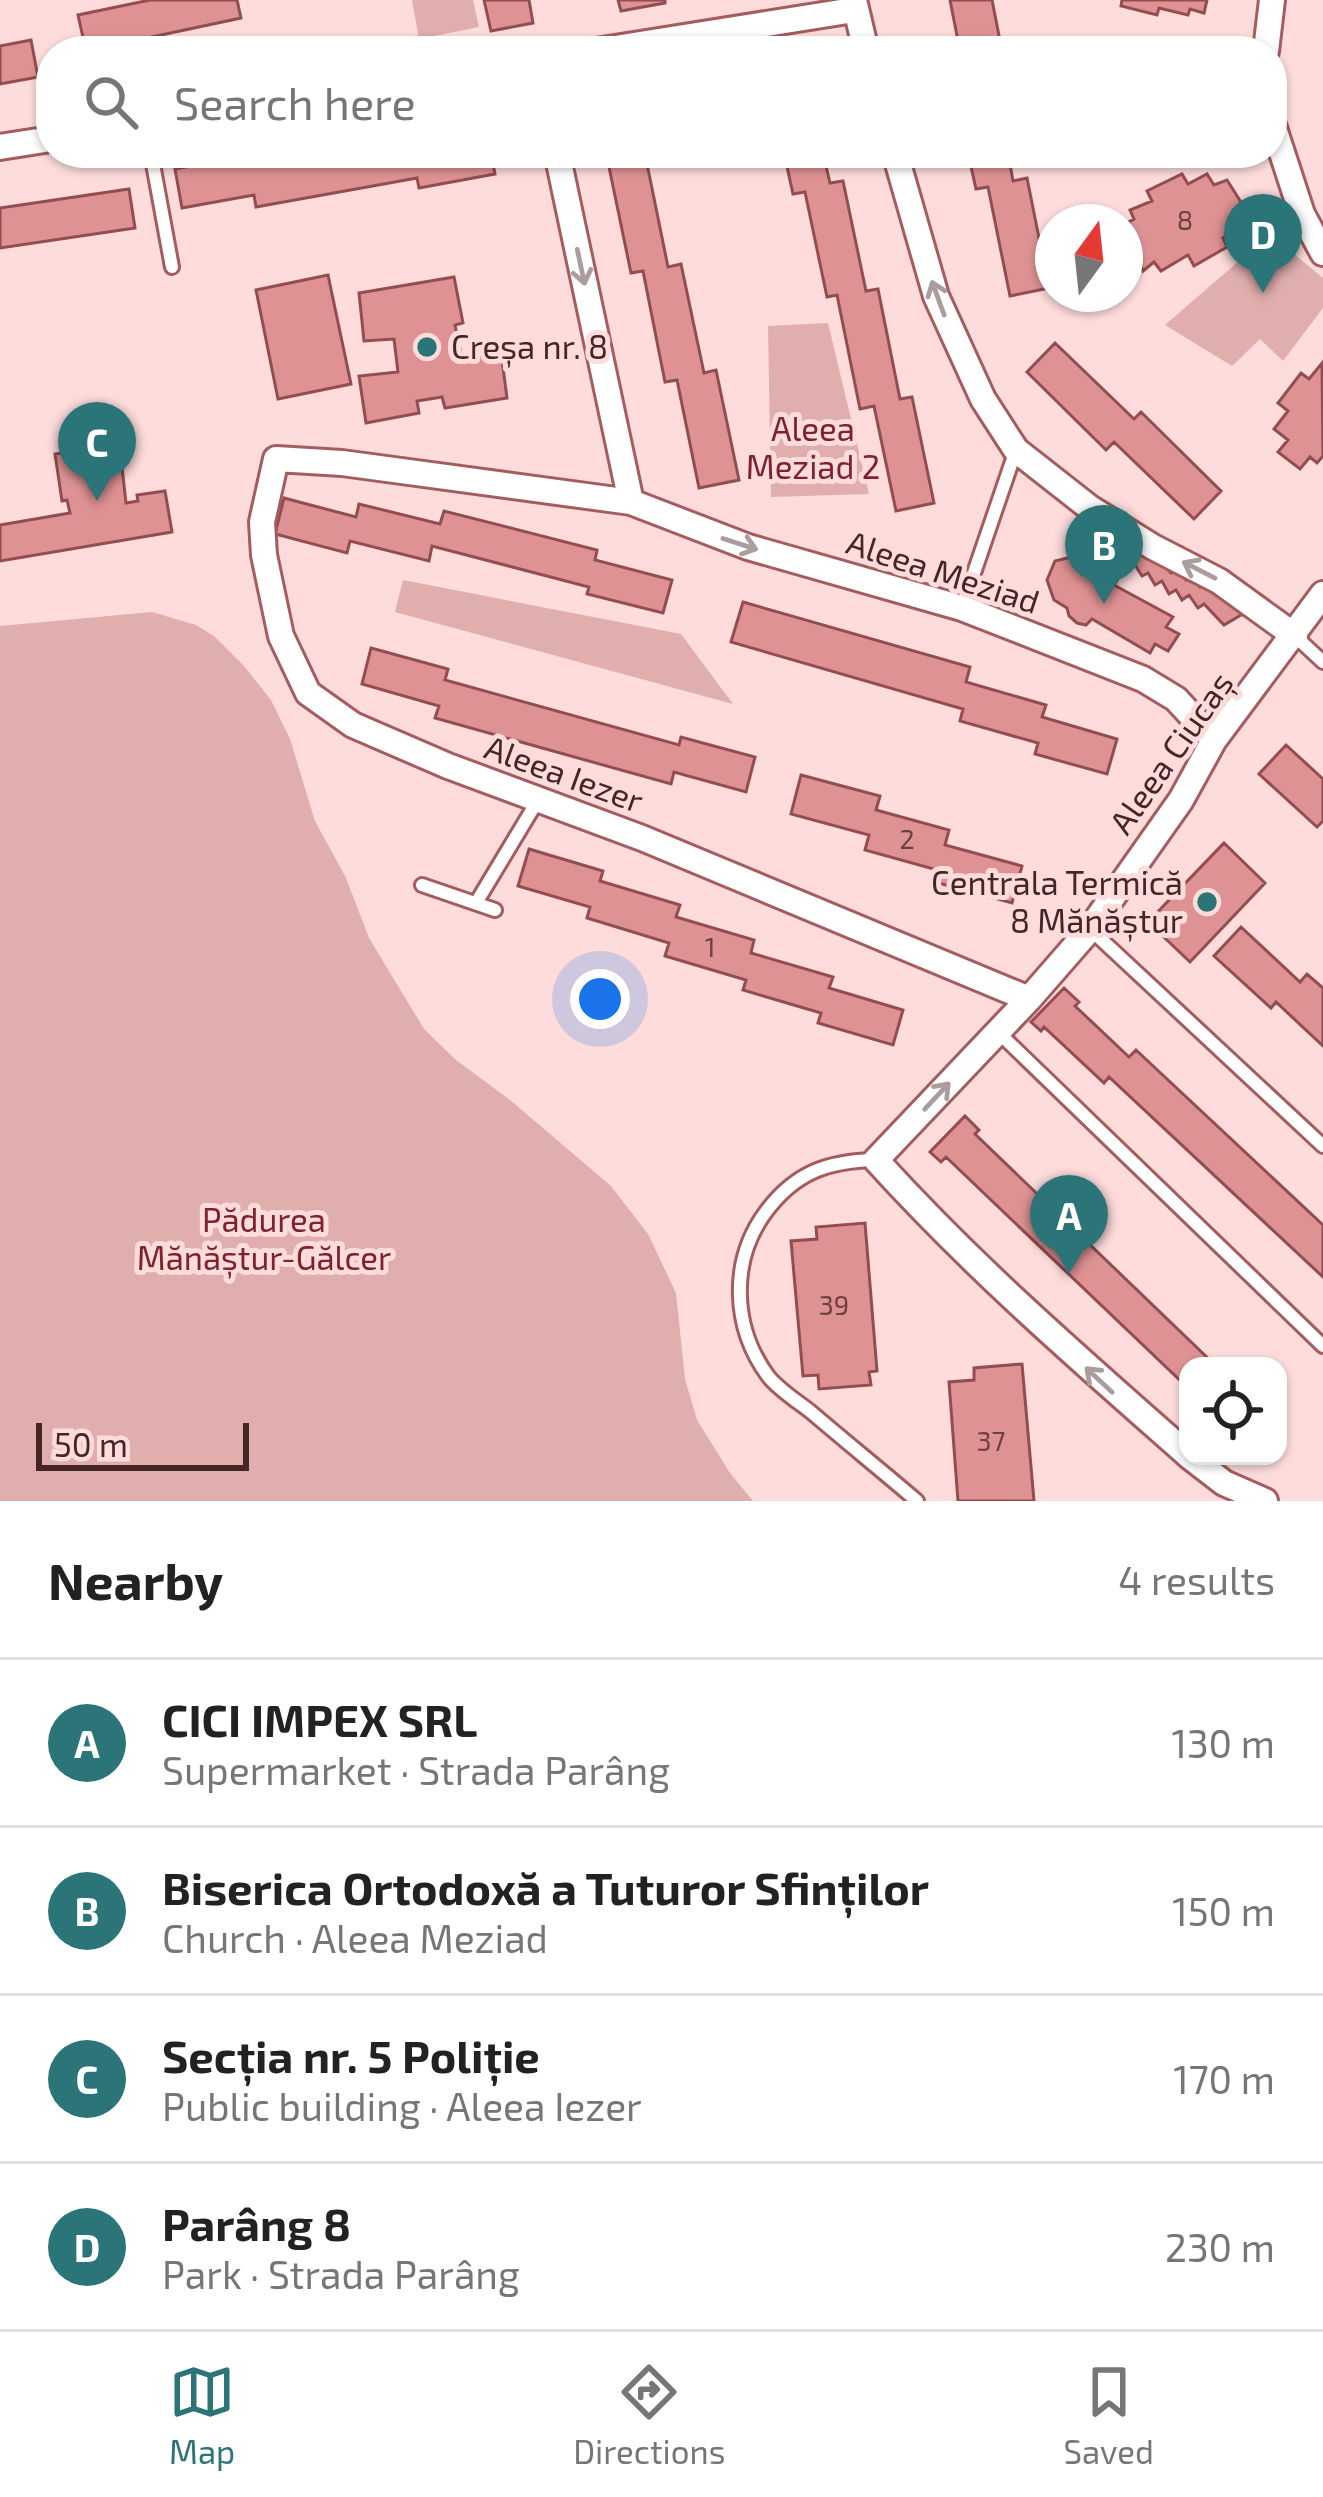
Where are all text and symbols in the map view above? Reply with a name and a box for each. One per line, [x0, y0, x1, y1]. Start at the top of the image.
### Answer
search box [36, 36, 1287, 168]
icon: search [78, 69, 144, 135]
text: Search here [174, 75, 416, 129]
pin: D [1224, 194, 1302, 293]
house number: 8 [1177, 203, 1193, 235]
north arrow [1035, 204, 1143, 312]
one-way arrow [571, 248, 594, 286]
one-way arrow [926, 281, 948, 318]
place label: Creșa nr. 8 [451, 326, 608, 368]
marker: Creșa nr. 8 [414, 334, 440, 360]
pin: C [58, 402, 136, 501]
park label: Aleea Meziad 2 [746, 408, 880, 486]
pin: B [1065, 505, 1143, 604]
street label: Aleea Meziad [842, 521, 1045, 621]
one-way arrow [720, 534, 758, 556]
one-way arrow [1181, 558, 1217, 580]
street label: Aleea Ciucaș [1100, 664, 1242, 842]
street label: Aleea Iezer [480, 726, 649, 820]
house number: 2 [899, 822, 915, 854]
place label: Centrala Termică 8 Mănăștur [931, 862, 1183, 942]
marker: Centrala Termică 8 Mănăștur [1194, 889, 1220, 915]
house number: 1 [705, 930, 715, 962]
your location [570, 969, 630, 1029]
one-way arrow [922, 1081, 950, 1111]
pin: A [1030, 1175, 1108, 1274]
park label: Pădurea Mănăștur-Gălcer [137, 1199, 391, 1279]
house number: 39 [819, 1288, 849, 1320]
map controls [1179, 1357, 1287, 1465]
button: locate [1179, 1357, 1287, 1465]
one-way arrow [1084, 1366, 1114, 1394]
scale bar [36, 1417, 249, 1470]
text: 50 m [54, 1424, 128, 1464]
house number: 37 [977, 1424, 1005, 1456]
text: Nearby [48, 1549, 223, 1610]
text: 4 results [1118, 1556, 1275, 1603]
text: CICI IMPEX SRL [162, 1692, 477, 1746]
text: A [74, 1719, 100, 1766]
text: 130 m [1171, 1719, 1275, 1766]
text: Supermarket · Strada Parâng [162, 1746, 670, 1793]
text: Biserica Ortodoxă a Tuturor Sfinților [162, 1860, 929, 1914]
text: B [75, 1887, 99, 1934]
text: 150 m [1172, 1887, 1275, 1934]
text: Church · Aleea Meziad [162, 1914, 548, 1961]
text: Secția nr. 5 Poliție [162, 2028, 540, 2082]
text: C [76, 2055, 98, 2102]
text: 170 m [1173, 2055, 1275, 2102]
text: Public building · Aleea Iezer [162, 2082, 642, 2129]
text: Parâng 8 [162, 2196, 351, 2250]
text: D [74, 2223, 100, 2270]
text: 230 m [1165, 2223, 1275, 2270]
text: Park · Strada Parâng [162, 2250, 520, 2297]
tab: Map [169, 2359, 235, 2471]
tab: Directions [573, 2359, 725, 2471]
tab: Saved [1063, 2359, 1154, 2471]

